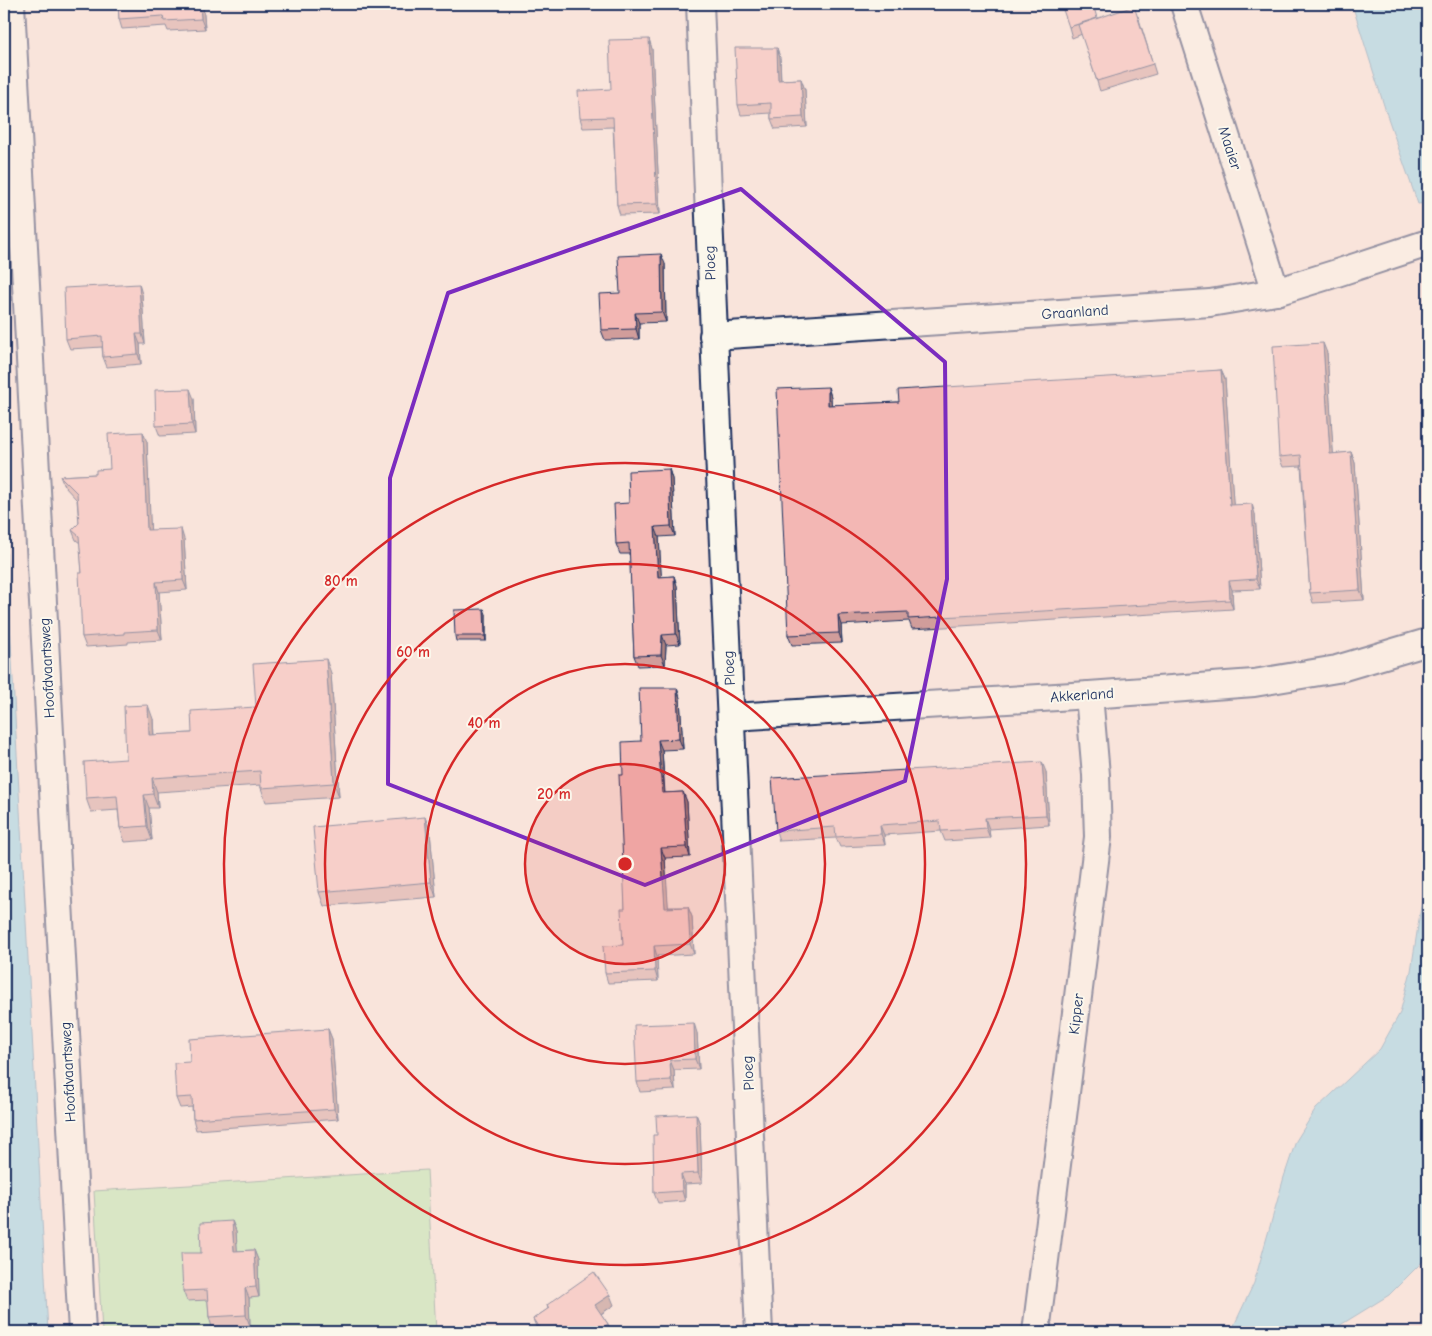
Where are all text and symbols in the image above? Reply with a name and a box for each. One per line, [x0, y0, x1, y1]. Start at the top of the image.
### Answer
street label: Maaier [1214, 124, 1246, 172]
street label: Ploeg [700, 245, 720, 281]
street label: Graanland [1041, 301, 1109, 323]
text: 80 m [324, 572, 358, 590]
street label: Hoofdvaartsweg [35, 617, 59, 719]
text: 60 m [396, 643, 430, 661]
street label: Ploeg [719, 650, 739, 686]
street label: Akkerland [1050, 684, 1114, 706]
text: 40 m [468, 714, 501, 732]
text: 20 m [537, 785, 571, 803]
centre of rings [616, 855, 634, 873]
street label: Kipper [1065, 992, 1087, 1036]
street label: Hoofdvaartsweg [56, 1021, 80, 1123]
street label: Ploeg [738, 1055, 758, 1091]

